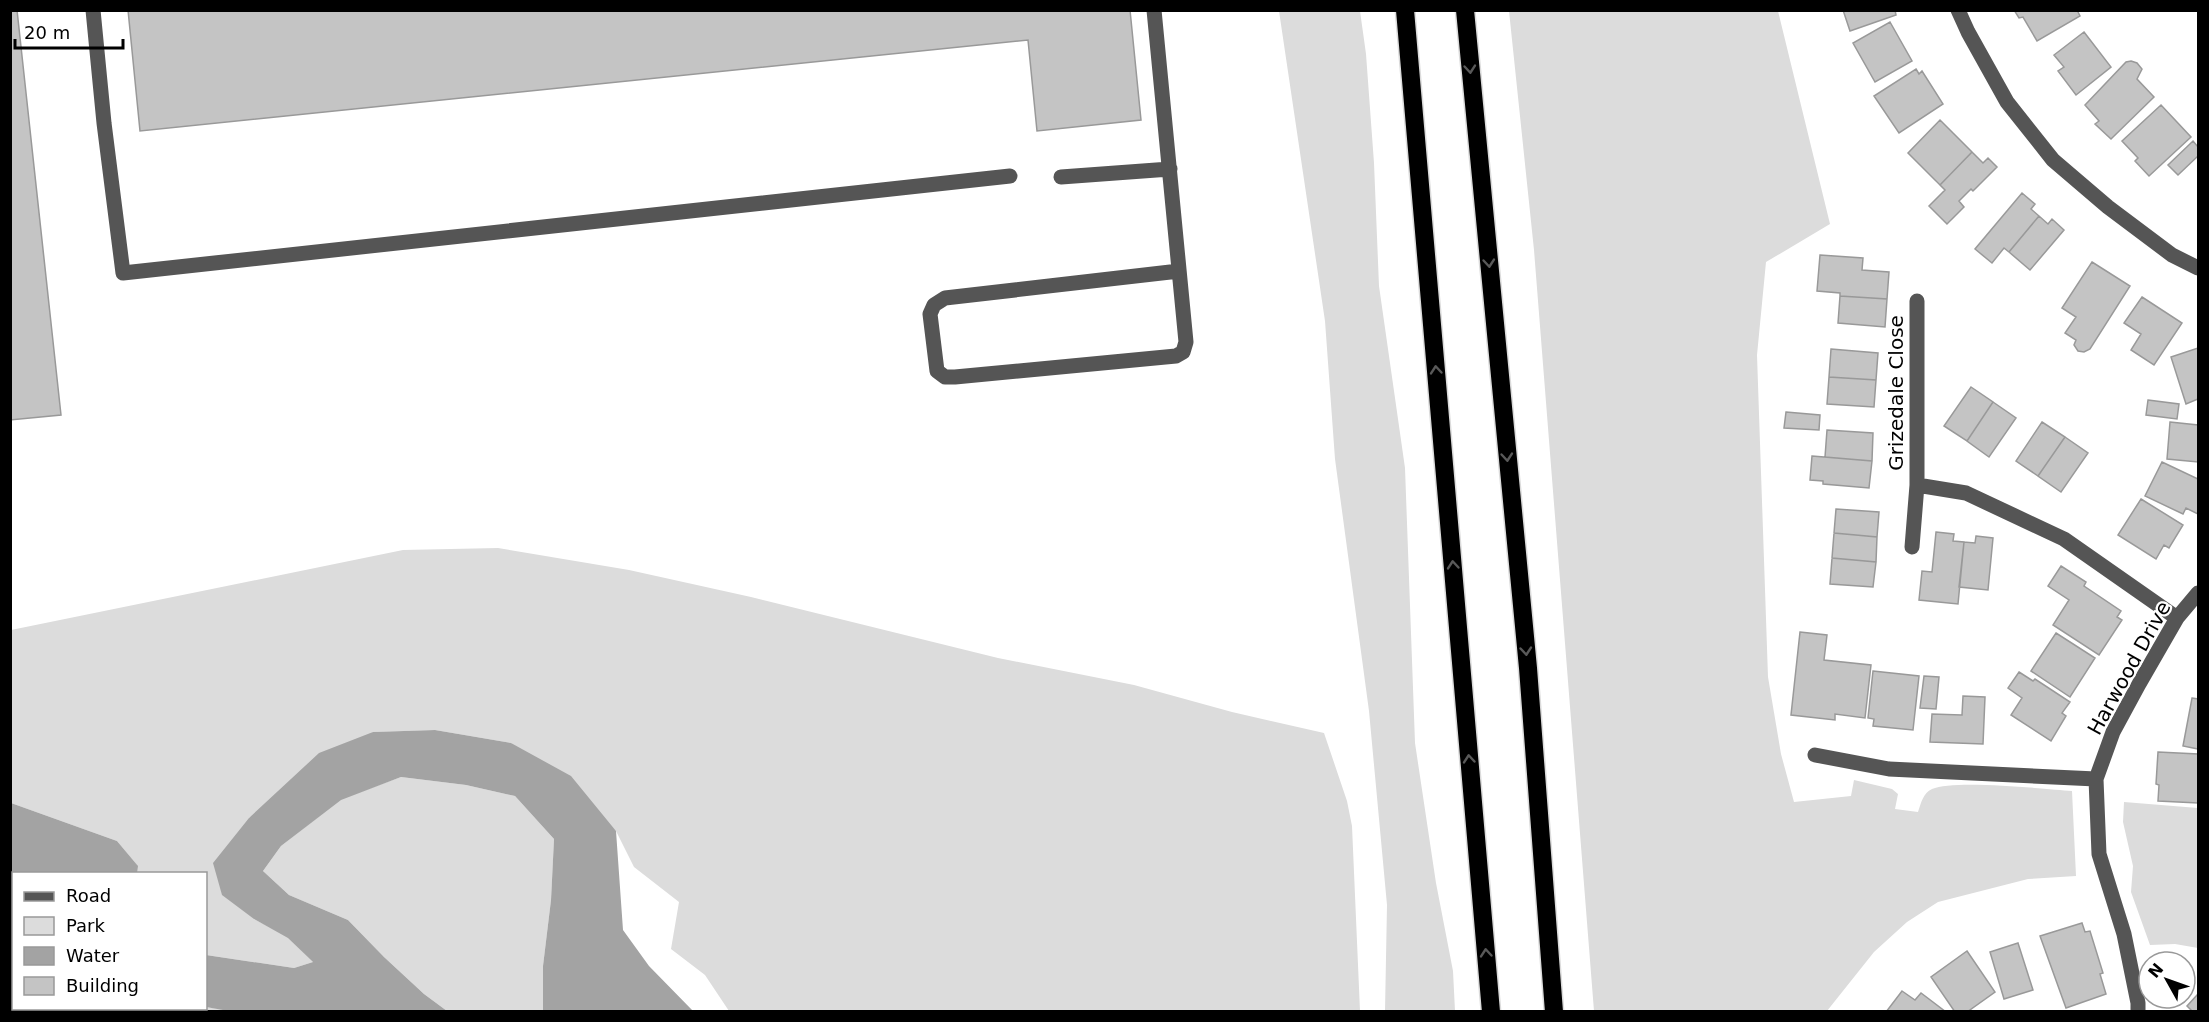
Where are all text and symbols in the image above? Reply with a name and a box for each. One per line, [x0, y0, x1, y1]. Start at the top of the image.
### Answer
scale bar [15, 12, 123, 50]
text: 20 m [24, 22, 70, 43]
one-way arrow [1463, 64, 1476, 73]
one-way arrow [1482, 258, 1495, 267]
street label: Grizedale Close [1884, 315, 1908, 471]
one-way arrow [1430, 366, 1443, 375]
one-way arrow [1500, 452, 1513, 462]
one-way arrow [1446, 560, 1459, 569]
street label: Harwood Drive [2082, 597, 2176, 739]
one-way arrow [1519, 647, 1532, 656]
one-way arrow [1463, 754, 1476, 763]
legend [12, 872, 207, 1010]
text: Road [66, 885, 111, 906]
text: Park [66, 915, 105, 936]
text: Water [66, 945, 120, 966]
one-way arrow [1480, 949, 1493, 958]
north arrow [2137, 950, 2197, 1010]
text: N [2144, 959, 2167, 982]
text: Building [66, 975, 139, 996]

